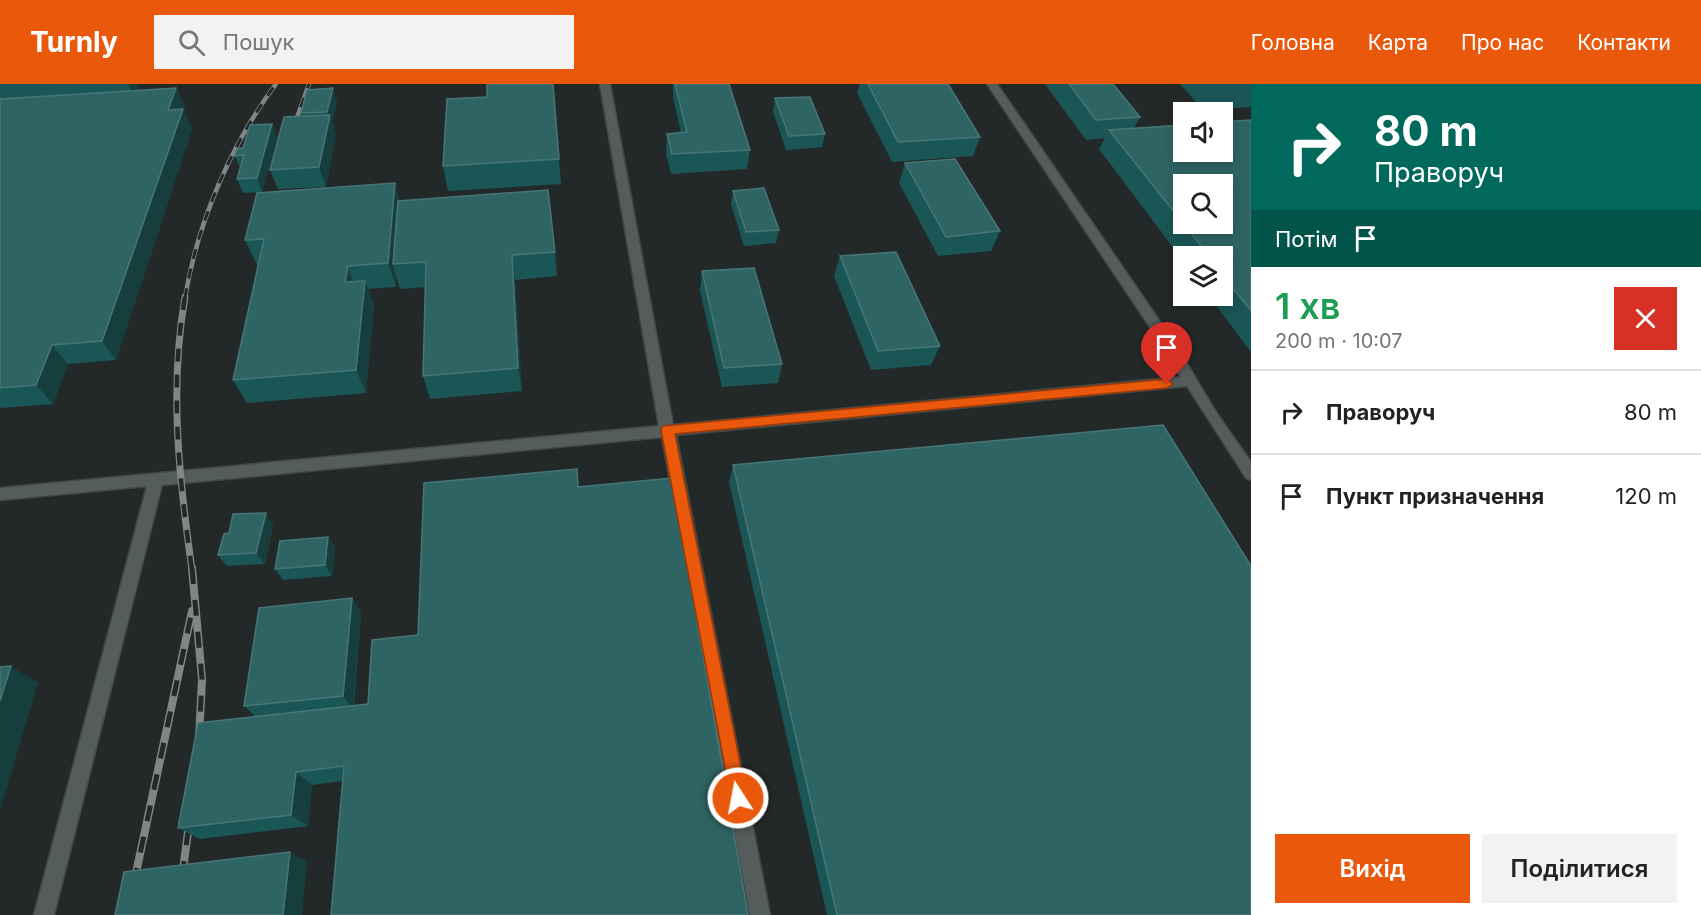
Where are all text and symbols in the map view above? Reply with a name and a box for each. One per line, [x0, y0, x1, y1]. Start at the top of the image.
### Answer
search box [154, 15, 574, 69]
text: Turnly [30, 25, 118, 59]
icon: search [175, 26, 208, 59]
text: Пошук [223, 29, 294, 55]
text: Головна [1251, 30, 1335, 55]
text: Карта [1368, 30, 1428, 55]
text: Про нас [1461, 30, 1544, 55]
text: Контакти [1577, 30, 1671, 55]
map controls [1173, 102, 1233, 306]
button: sound [1173, 102, 1233, 162]
text: 80 m [1374, 105, 1478, 156]
icon: right [1275, 108, 1353, 186]
text: Праворуч [1374, 156, 1504, 189]
button: search [1173, 174, 1233, 234]
icon: arrive [1349, 222, 1382, 255]
text: Потім [1275, 226, 1337, 252]
button: layers [1173, 246, 1233, 306]
text: 1 хв [1275, 284, 1340, 328]
button: close [1614, 287, 1677, 350]
pin [1141, 322, 1192, 384]
text: 200 m · 10:07 [1275, 329, 1403, 353]
icon: arrive [1150, 331, 1183, 364]
icon: right [1275, 396, 1308, 429]
text: Праворуч [1326, 399, 1435, 425]
text: 80 m [1624, 399, 1677, 425]
icon: arrive [1275, 480, 1308, 513]
text: Пункт призначення [1326, 483, 1544, 509]
text: 120 m [1615, 483, 1677, 509]
position arrow [706, 766, 770, 830]
button: Вихід [1275, 834, 1470, 903]
button: Поділитися [1482, 834, 1677, 903]

